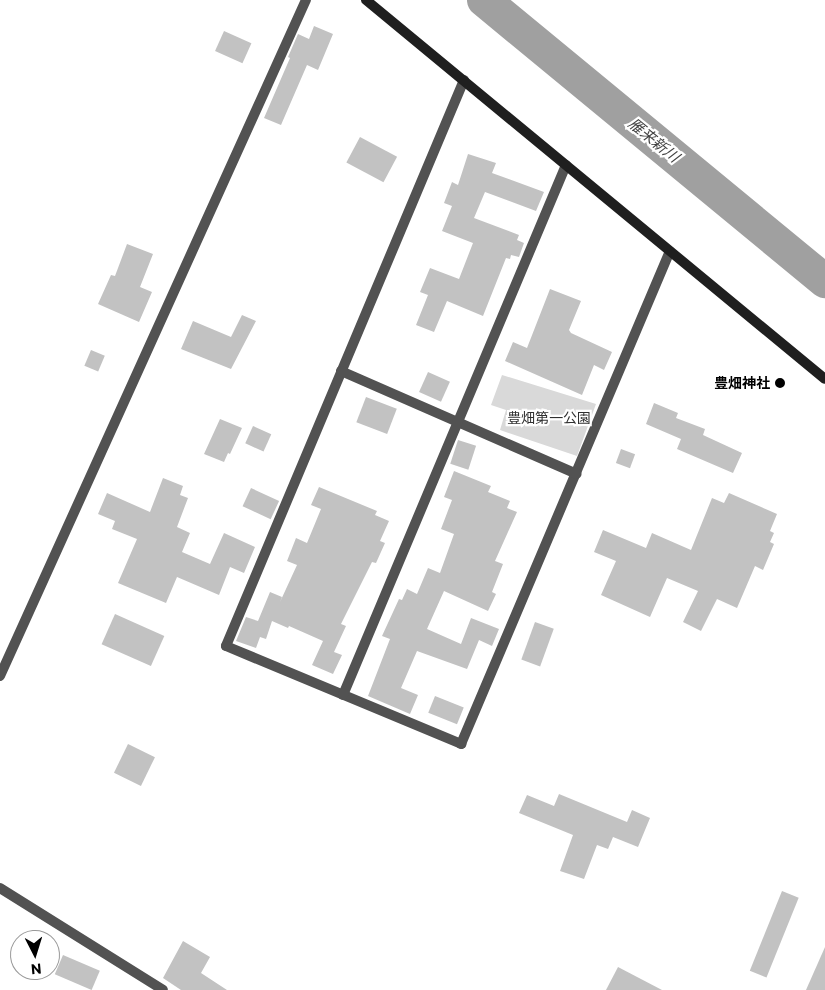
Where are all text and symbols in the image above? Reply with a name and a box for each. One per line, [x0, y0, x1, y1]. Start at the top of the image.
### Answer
water label: 雁来新川 [625, 114, 683, 166]
place label: 豊畑神社 [714, 375, 770, 391]
marker: 豊畑神社 [774, 377, 786, 389]
park label: 豊畑第一公園 [507, 410, 591, 426]
north arrow [10, 930, 60, 980]
text: N [30, 961, 42, 978]

